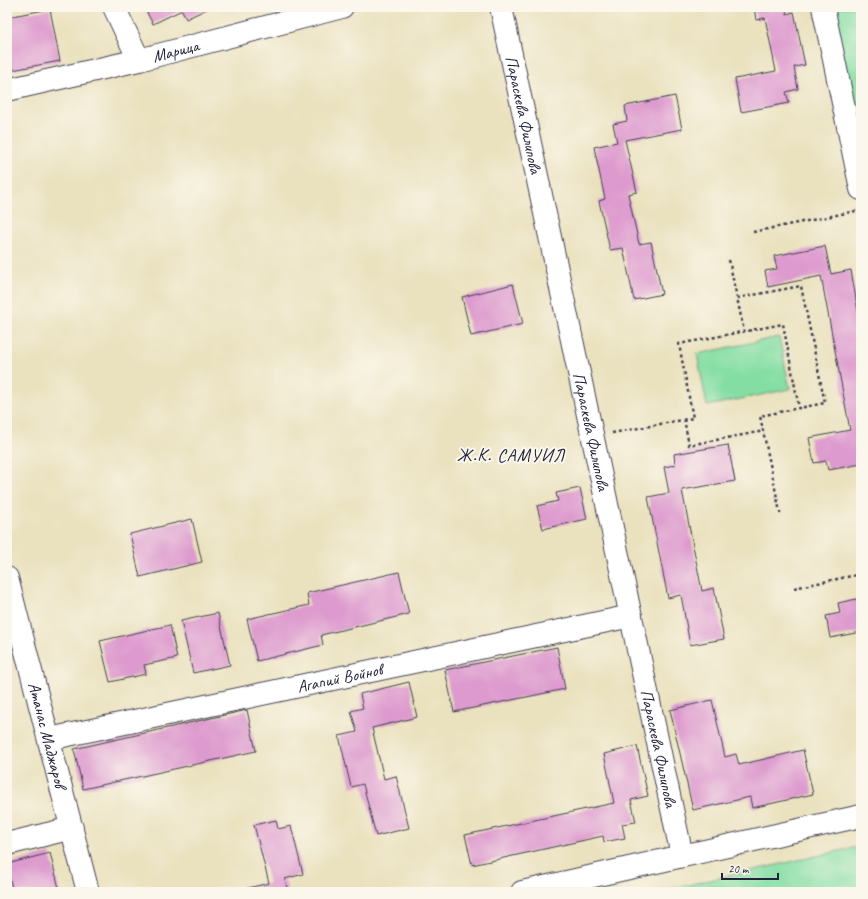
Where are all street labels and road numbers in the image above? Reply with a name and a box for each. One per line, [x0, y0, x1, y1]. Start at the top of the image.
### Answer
street label: Марица [150, 34, 203, 67]
street label: Параскева Филипова [501, 54, 547, 177]
street label: Параскева Филипова [569, 371, 615, 493]
street label: Агапий Войнов [295, 658, 387, 697]
street label: Атанас Маджаров [24, 680, 72, 794]
street label: Параскева Филипова [636, 687, 682, 810]

